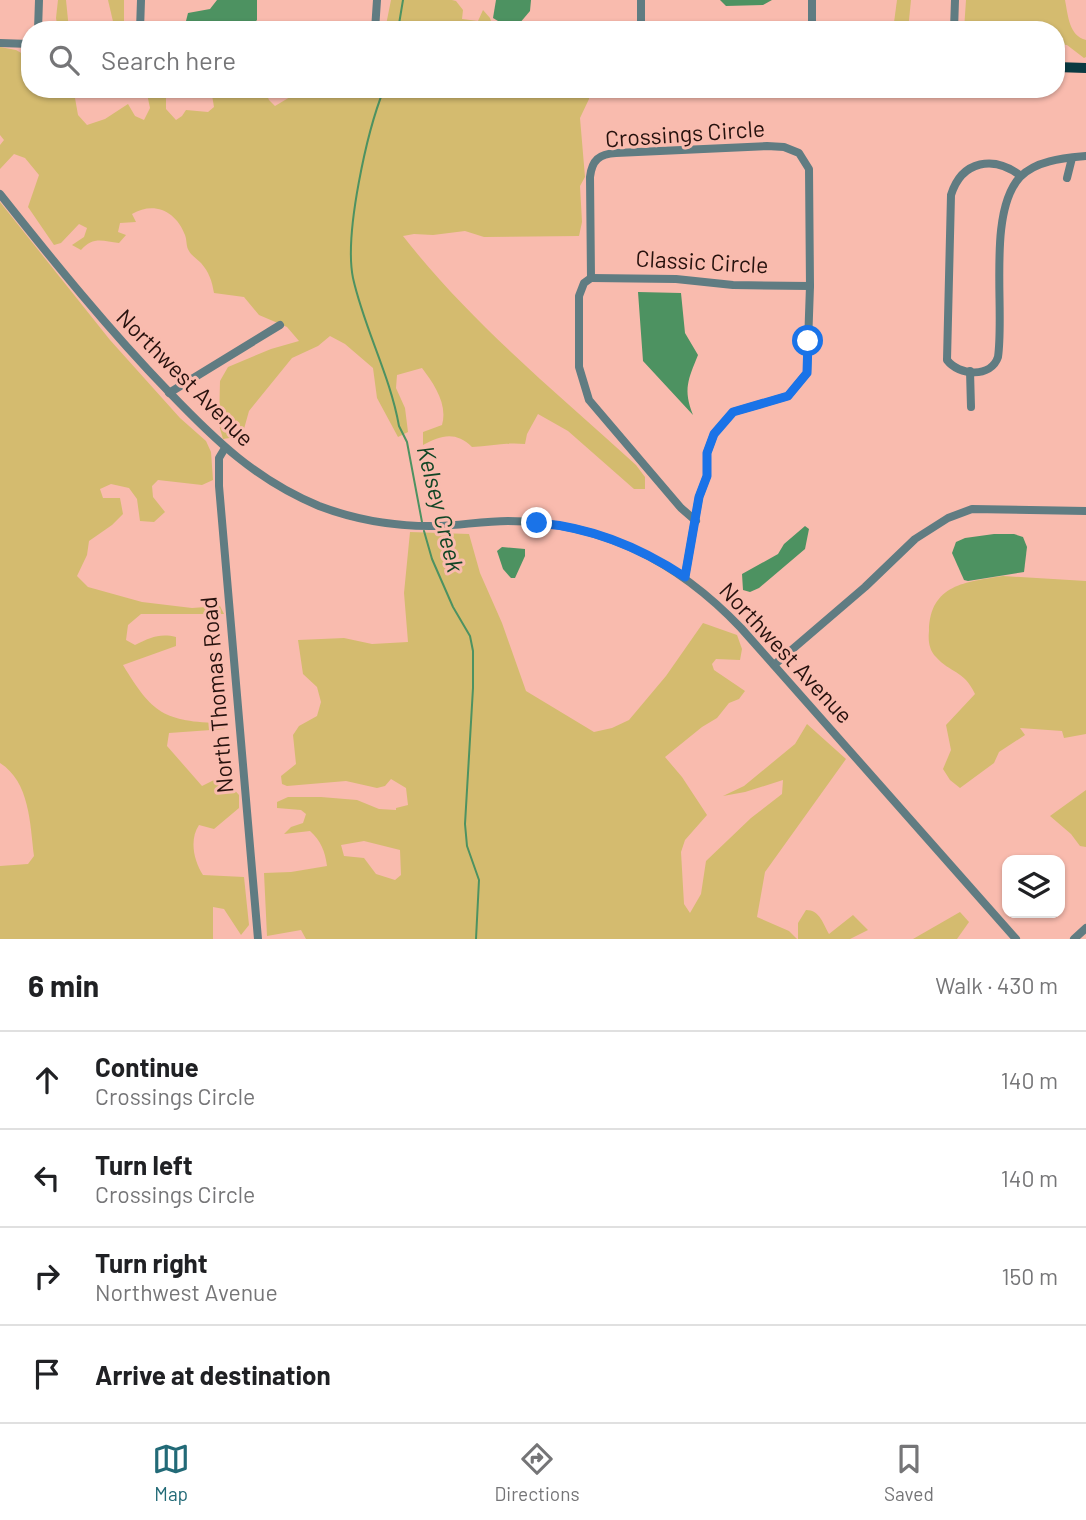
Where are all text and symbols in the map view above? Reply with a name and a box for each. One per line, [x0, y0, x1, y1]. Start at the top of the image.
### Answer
search box [21, 21, 1065, 98]
icon: search [45, 41, 83, 79]
text: Search here [101, 44, 236, 75]
street label: Crossings Circle [604, 113, 766, 153]
street label: Classic Circle [635, 244, 769, 278]
street label: Northwest Avenue [111, 303, 260, 452]
route start [792, 325, 823, 356]
water label: Kelsey Creek [412, 442, 471, 575]
route end [521, 507, 552, 538]
street label: Northwest Avenue [714, 576, 859, 729]
street label: North Thomas Road [193, 596, 239, 795]
map controls [1002, 855, 1065, 918]
button: layers [1002, 855, 1065, 918]
text: 6 min [28, 967, 99, 1003]
text: Walk · 430 m [935, 971, 1058, 999]
text: Continue [95, 1051, 199, 1082]
icon: ahead [28, 1061, 66, 1099]
text: 140 m [1001, 1066, 1058, 1094]
text: Crossings Circle [95, 1082, 255, 1110]
text: Turn left [95, 1149, 193, 1180]
icon: left [28, 1159, 66, 1197]
text: 140 m [1001, 1164, 1058, 1192]
text: Crossings Circle [95, 1180, 255, 1208]
text: Turn right [95, 1247, 208, 1278]
icon: right [28, 1257, 66, 1295]
text: 150 m [1002, 1262, 1058, 1290]
text: Northwest Avenue [95, 1278, 278, 1306]
icon: arrive [28, 1355, 66, 1393]
text: Arrive at destination [95, 1359, 331, 1390]
tab: Map [152, 1440, 190, 1505]
tab: Directions [495, 1440, 580, 1505]
tab: Saved [884, 1440, 934, 1505]

